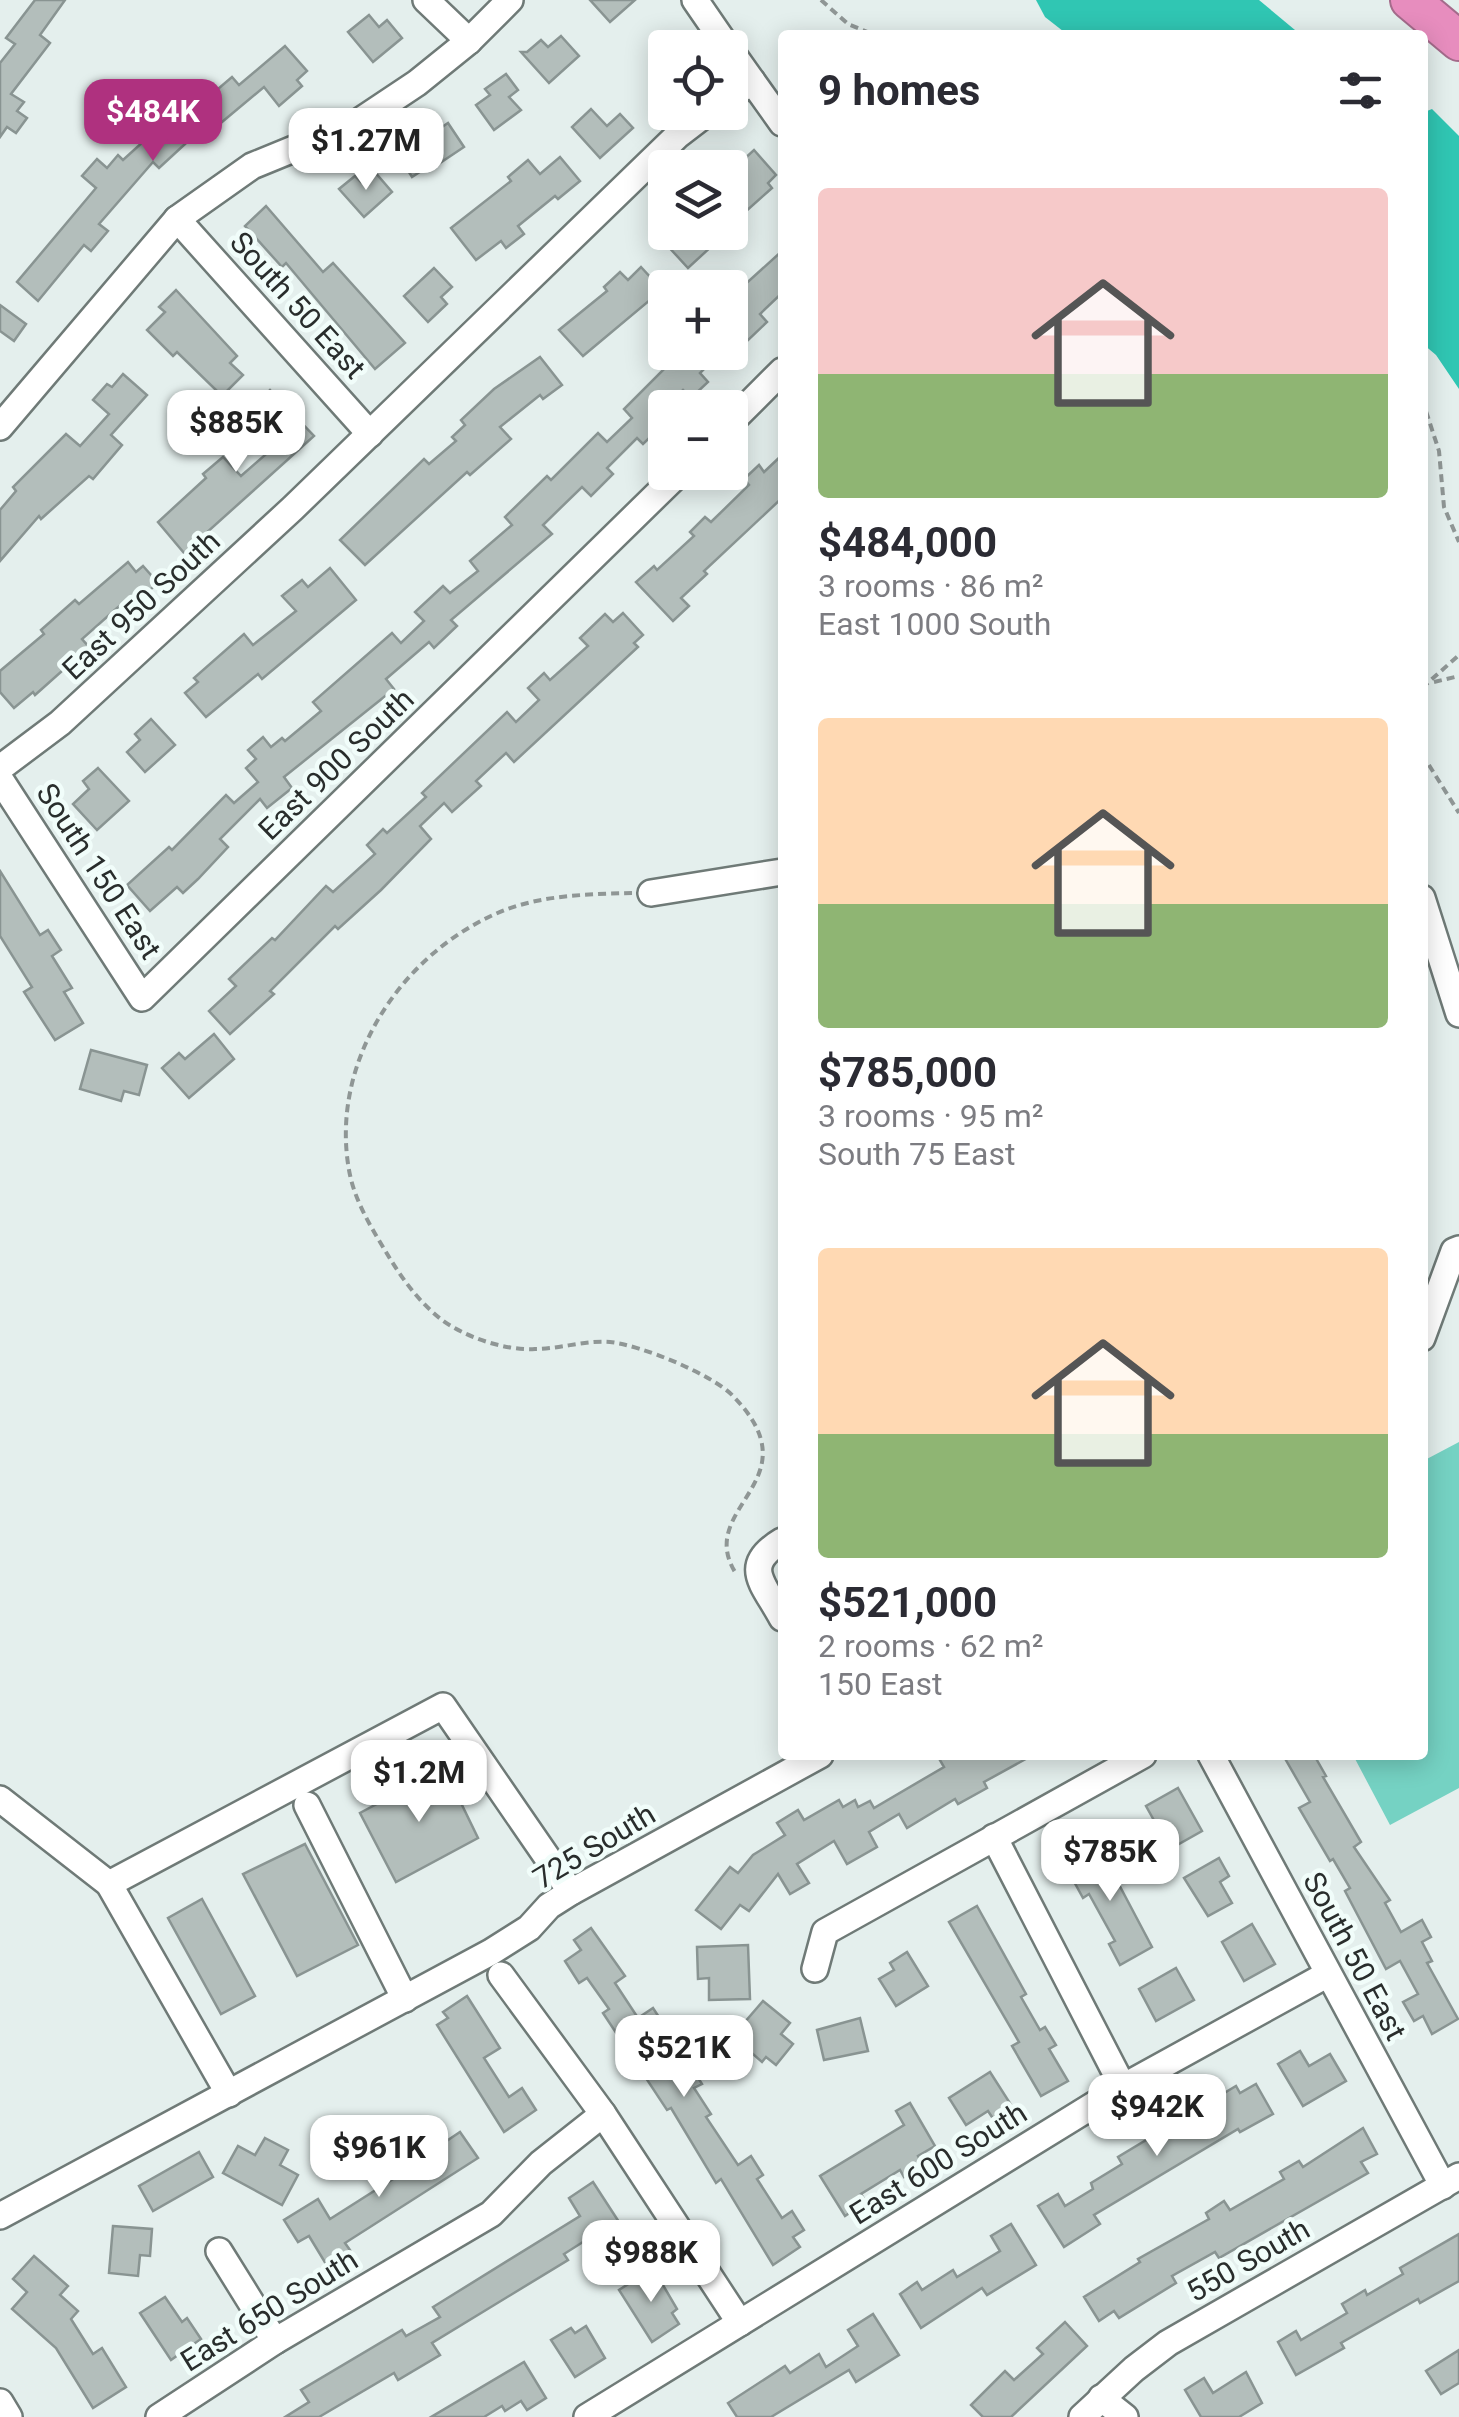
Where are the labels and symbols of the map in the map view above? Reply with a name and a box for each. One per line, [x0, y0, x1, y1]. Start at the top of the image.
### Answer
pin: $484K [83, 79, 223, 164]
pin: $1.27M [285, 108, 447, 193]
street label: South 50 East [223, 225, 373, 385]
pin: $885K [166, 390, 306, 475]
street label: East 950 South [55, 523, 227, 687]
street label: East 900 South [251, 681, 421, 847]
street label: South 150 East [29, 777, 169, 965]
pin: $1.2M [349, 1740, 489, 1825]
street label: 725 South [527, 1796, 661, 1896]
pin: $785K [1040, 1819, 1180, 1904]
street label: South 50 East [1296, 1866, 1414, 2046]
pin: $521K [614, 2015, 754, 2100]
pin: $942K [1087, 2074, 1227, 2159]
street label: East 600 South [843, 2095, 1033, 2231]
pin: $961K [309, 2115, 449, 2200]
street label: 550 South [1180, 2211, 1316, 2309]
pin: $988K [581, 2220, 721, 2305]
street label: East 650 South [174, 2242, 364, 2378]

